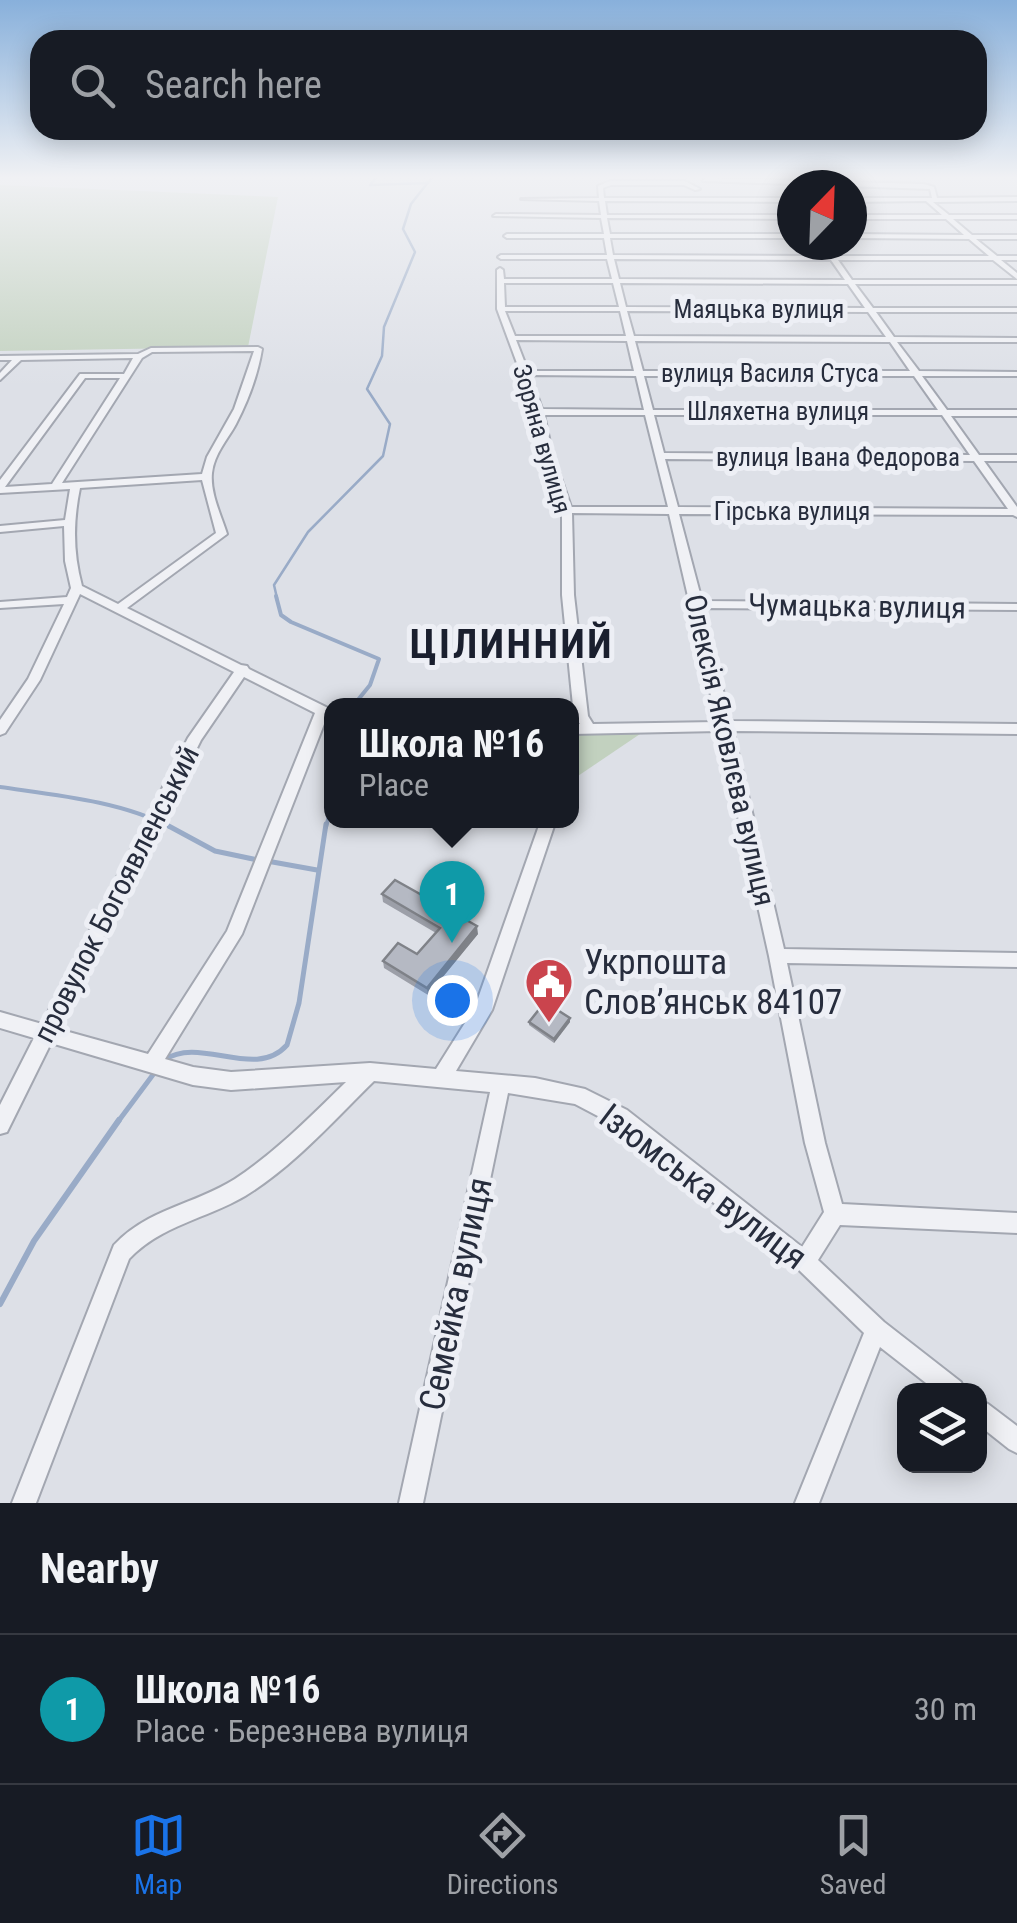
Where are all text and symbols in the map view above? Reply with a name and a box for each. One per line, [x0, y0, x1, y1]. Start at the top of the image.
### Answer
search box [30, 30, 987, 140]
icon: search [65, 58, 120, 113]
text: Search here [145, 63, 322, 107]
north arrow [777, 170, 867, 260]
street label: Маяцька вулиця [674, 295, 844, 324]
street label: вулиця Василя Стуса [661, 359, 879, 388]
street label: Зоряна вулиця [507, 361, 577, 517]
street label: Шляхетна вулиця [687, 397, 869, 426]
street label: вулиця Івана Федорова [716, 443, 960, 472]
street label: Гірська вулиця [714, 497, 870, 526]
street label: Чумацька вулиця [748, 587, 966, 625]
street label: Олексія Яковлєва вулиця [677, 591, 783, 909]
district label: ЦІЛИННИЙ [410, 621, 614, 668]
popup [324, 698, 579, 828]
text: Школа №16 [359, 722, 544, 766]
street label: провулок Богоявленський [26, 740, 206, 1048]
text: Place [359, 766, 429, 804]
pin: 1 [420, 860, 484, 943]
place label: Укрпошта Слов’янськ 84107 [584, 942, 842, 1023]
public building icon: Укрпошта Слов’янськ 84107 [523, 956, 575, 1024]
your location [427, 975, 478, 1026]
street label: Ізюмська вулиця [591, 1096, 815, 1278]
street label: Семейка вулиця [411, 1174, 501, 1414]
map controls [897, 1383, 987, 1473]
button: layers [897, 1383, 987, 1473]
text: Nearby [40, 1544, 159, 1593]
text: Школа №16 [135, 1668, 321, 1712]
text: 1 [64, 1690, 81, 1728]
text: 30 m [914, 1690, 977, 1728]
text: Place · Березнева вулиця [135, 1712, 469, 1750]
tab: Map [131, 1808, 186, 1901]
tab: Directions [447, 1808, 559, 1901]
tab: Saved [820, 1808, 886, 1901]

